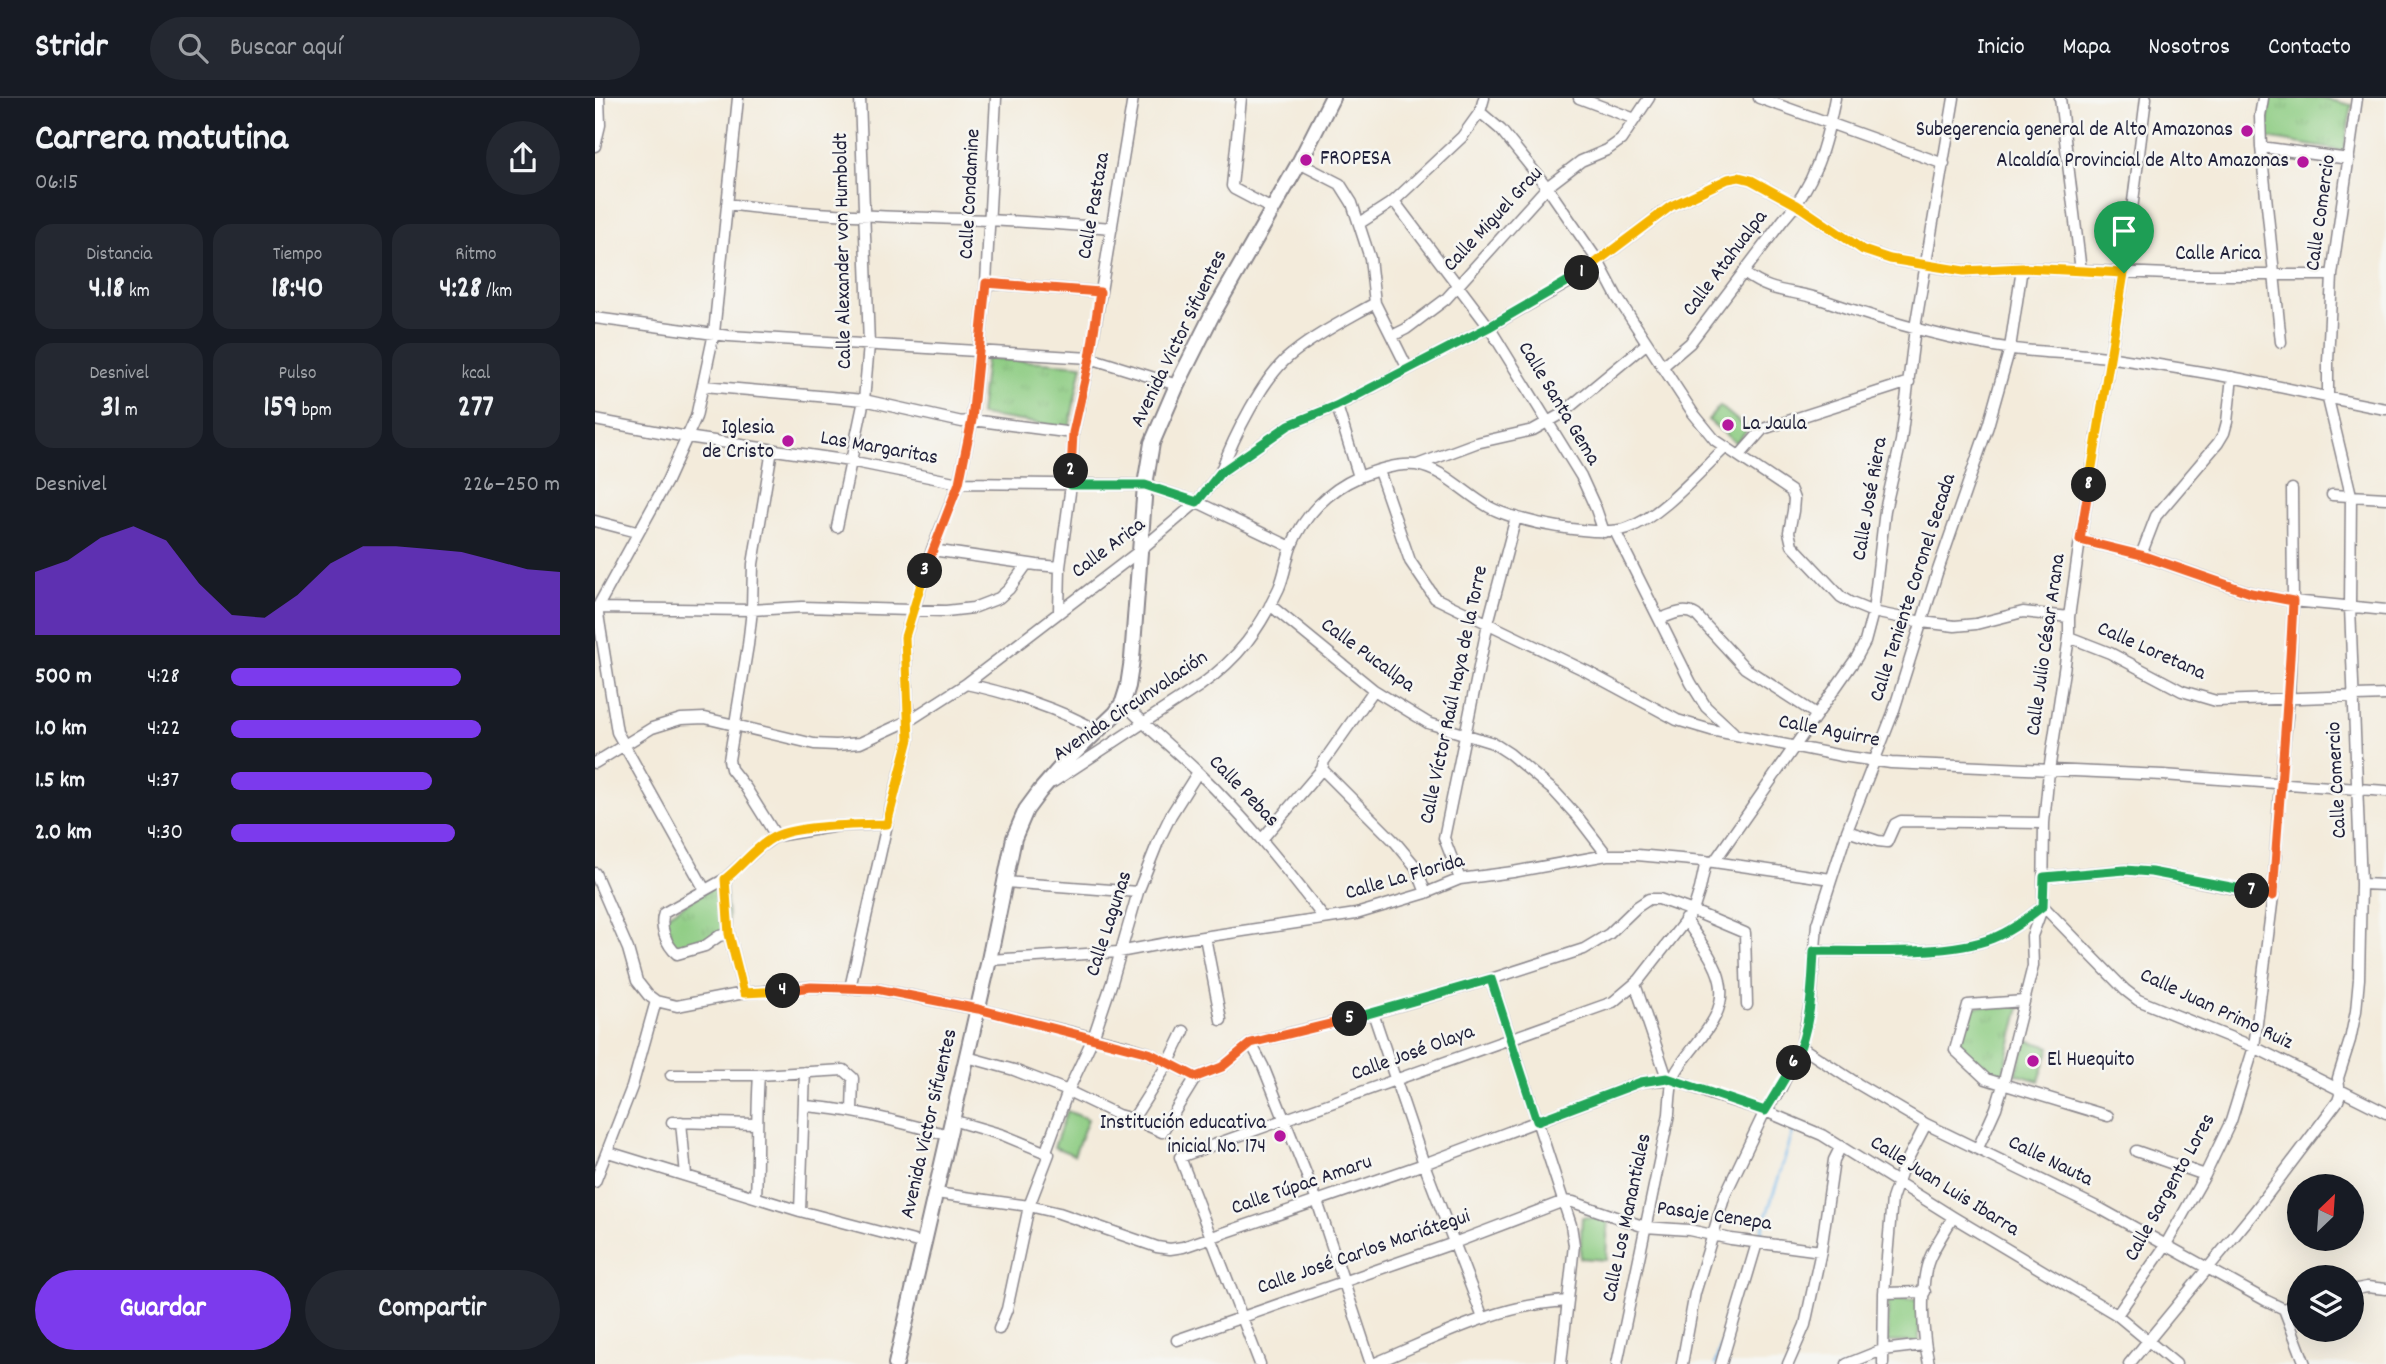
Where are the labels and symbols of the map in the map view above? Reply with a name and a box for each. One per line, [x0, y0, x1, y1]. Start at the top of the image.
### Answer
place label: Subegerencia general de Alto Amazonas [1916, 116, 2233, 146]
marker: Subegerencia general de Alto Amazonas [2239, 123, 2255, 139]
street label: Calle Condamine [953, 128, 989, 260]
street label: Calle Alexander von Humboldt [827, 132, 861, 370]
place label: FROPESA [1320, 145, 1391, 175]
place label: Alcaldía Provincial de Alto Amazonas [1996, 147, 2289, 177]
street label: Calle Pastaza [1071, 149, 1119, 262]
marker: FROPESA [1298, 152, 1314, 168]
street label: Calle Comercio [2299, 153, 2345, 273]
marker: Alcaldía Provincial de Alto Amazonas [2295, 154, 2311, 170]
street label: Calle Miguel Grau [1437, 160, 1551, 280]
pin [2094, 201, 2154, 273]
street label: Calle Atahualpa [1676, 204, 1777, 323]
street label: Calle Arica [2175, 240, 2262, 270]
street label: Avenida Victor Sifuentes [1124, 245, 1236, 433]
pin: 1 [1565, 256, 1599, 290]
street label: Calle Santa Gema [1509, 336, 1607, 473]
place label: La Jaula [1742, 410, 1808, 440]
place label: Iglesia de Cristo [702, 414, 775, 468]
marker: La Jaula [1720, 417, 1736, 433]
street label: Las Margaritas [818, 424, 940, 474]
marker: Iglesia de Cristo [780, 433, 796, 449]
street label: Calle José Riera [1845, 434, 1897, 563]
pin: 2 [1053, 454, 1089, 488]
pin: 8 [2071, 468, 2107, 502]
street label: Calle Teniente Coronel Secada [1863, 469, 1965, 706]
street label: Calle Arica [1066, 511, 1153, 587]
street label: Calle Julio César Arana [2019, 551, 2075, 738]
pin: 3 [907, 554, 943, 588]
street label: Calle Víctor Raúl Haya de la Torre [1413, 563, 1497, 827]
street label: Calle Pucallpa [1313, 611, 1422, 701]
street label: Calle Loretana [2092, 615, 2211, 690]
street label: Avenida Circunvalación [1047, 644, 1215, 770]
street label: Calle Aguirre [1776, 707, 1882, 757]
street label: Calle Comercio [2320, 721, 2356, 839]
street label: Calle Pebas [1201, 749, 1285, 835]
street label: Calle La Florida [1342, 846, 1469, 909]
street label: Calle Lagunas [1079, 867, 1141, 981]
pin: 7 [2235, 874, 2269, 908]
street label: Calle Juan Primo Ruiz [2134, 961, 2298, 1059]
pin: 4 [765, 974, 801, 1008]
pin: 5 [1333, 1002, 1367, 1037]
street label: Calle José Olaya [1347, 1017, 1480, 1090]
street label: Avenida Victor Sifuentes [894, 1026, 966, 1222]
pin: 6 [1777, 1046, 1811, 1080]
place label: El Huequito [2047, 1046, 2135, 1076]
marker: El Huequito [2025, 1053, 2041, 1069]
place label: Institución educativa inicial No. 174 [1100, 1109, 1267, 1163]
street label: Calle Sargento Lores [2118, 1109, 2224, 1267]
marker: Institución educativa inicial No. 174 [1272, 1128, 1288, 1144]
street label: Calle Juan Luis Ibarra [1863, 1129, 2026, 1246]
street label: Calle Nauta [2002, 1129, 2099, 1196]
street label: Calle Los Manantiales [1595, 1131, 1661, 1305]
street label: Calle Túpac Amaru [1228, 1148, 1376, 1224]
north arrow [2287, 1174, 2364, 1251]
street label: Pasaje Cenepa [1655, 1194, 1775, 1240]
street label: Calle José Carlos Mariátegui [1254, 1202, 1475, 1304]

